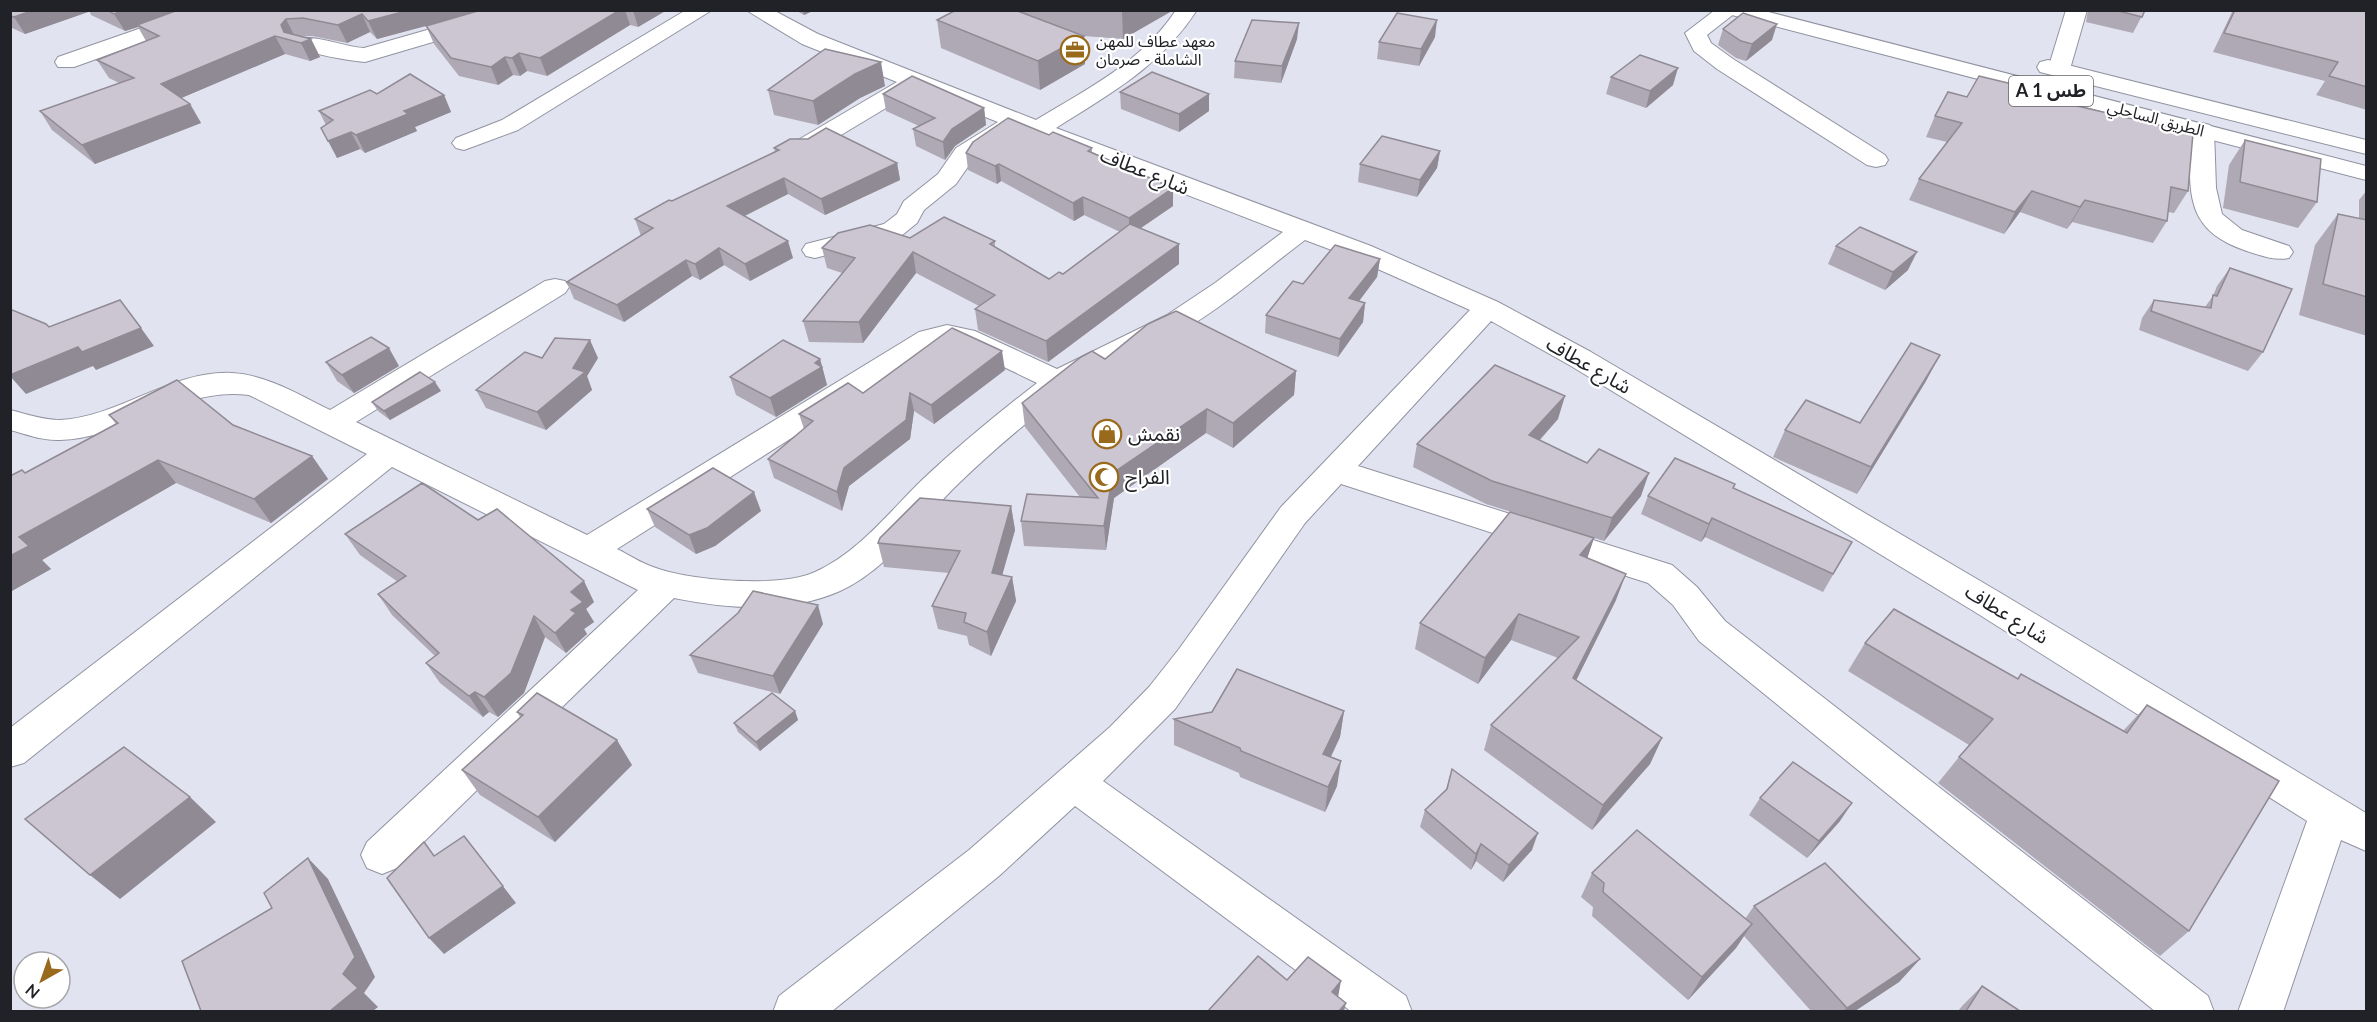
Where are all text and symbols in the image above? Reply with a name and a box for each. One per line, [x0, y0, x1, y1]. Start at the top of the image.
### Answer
place label: معهد عطاف للمهن الشاملة - صرمان [1096, 31, 1215, 69]
office icon: معهد عطاف للمهن الشاملة - صرمان [1059, 34, 1091, 66]
road number: A 1 طس [2009, 76, 2093, 106]
street label: الطريق الساحلي [2105, 96, 2207, 143]
street label: شارع عطاف [1096, 141, 1193, 202]
street label: شارع عطاف [1541, 330, 1636, 401]
shop icon: نقمش [1091, 418, 1123, 450]
place label: نقمش [1128, 421, 1180, 446]
mosque icon: الفراح [1088, 461, 1120, 493]
place label: الفراح [1125, 464, 1170, 492]
street label: شارع عطاف [1959, 578, 2054, 652]
north arrow [12, 950, 72, 1010]
text: N [21, 981, 43, 1003]

